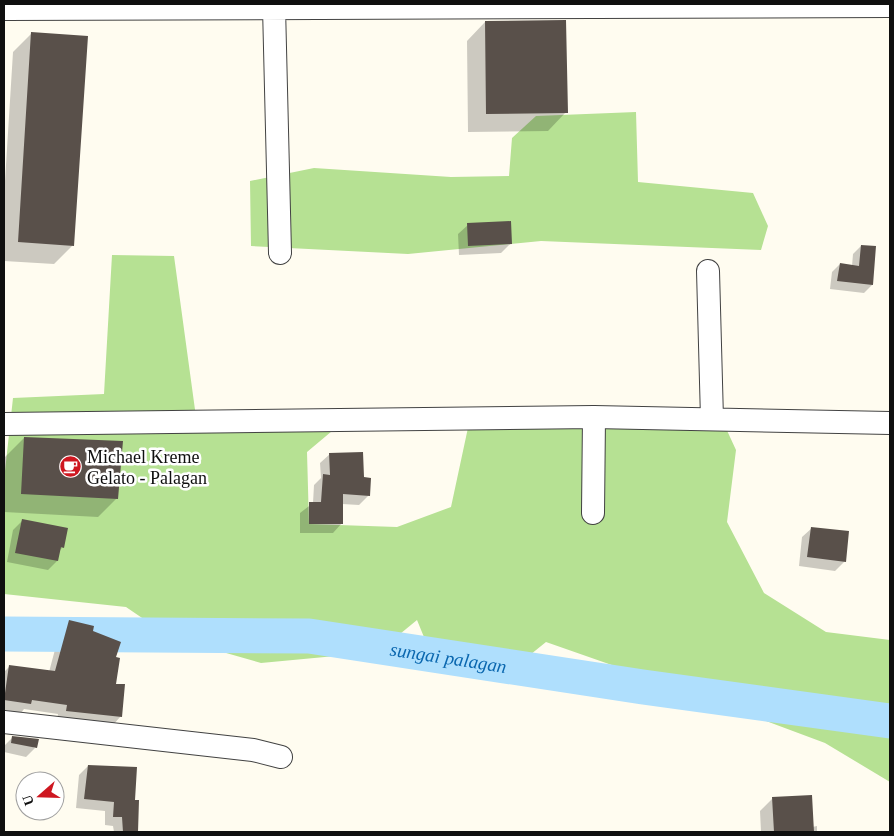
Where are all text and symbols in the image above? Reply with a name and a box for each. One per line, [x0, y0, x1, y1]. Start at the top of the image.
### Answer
place label: Michael Kreme Gelato - Palagan [87, 447, 207, 488]
cafe icon: Michael Kreme Gelato - Palagan [59, 455, 83, 479]
water label: sungai palagan [389, 639, 508, 677]
north arrow [15, 771, 65, 821]
text: U [19, 793, 37, 808]

